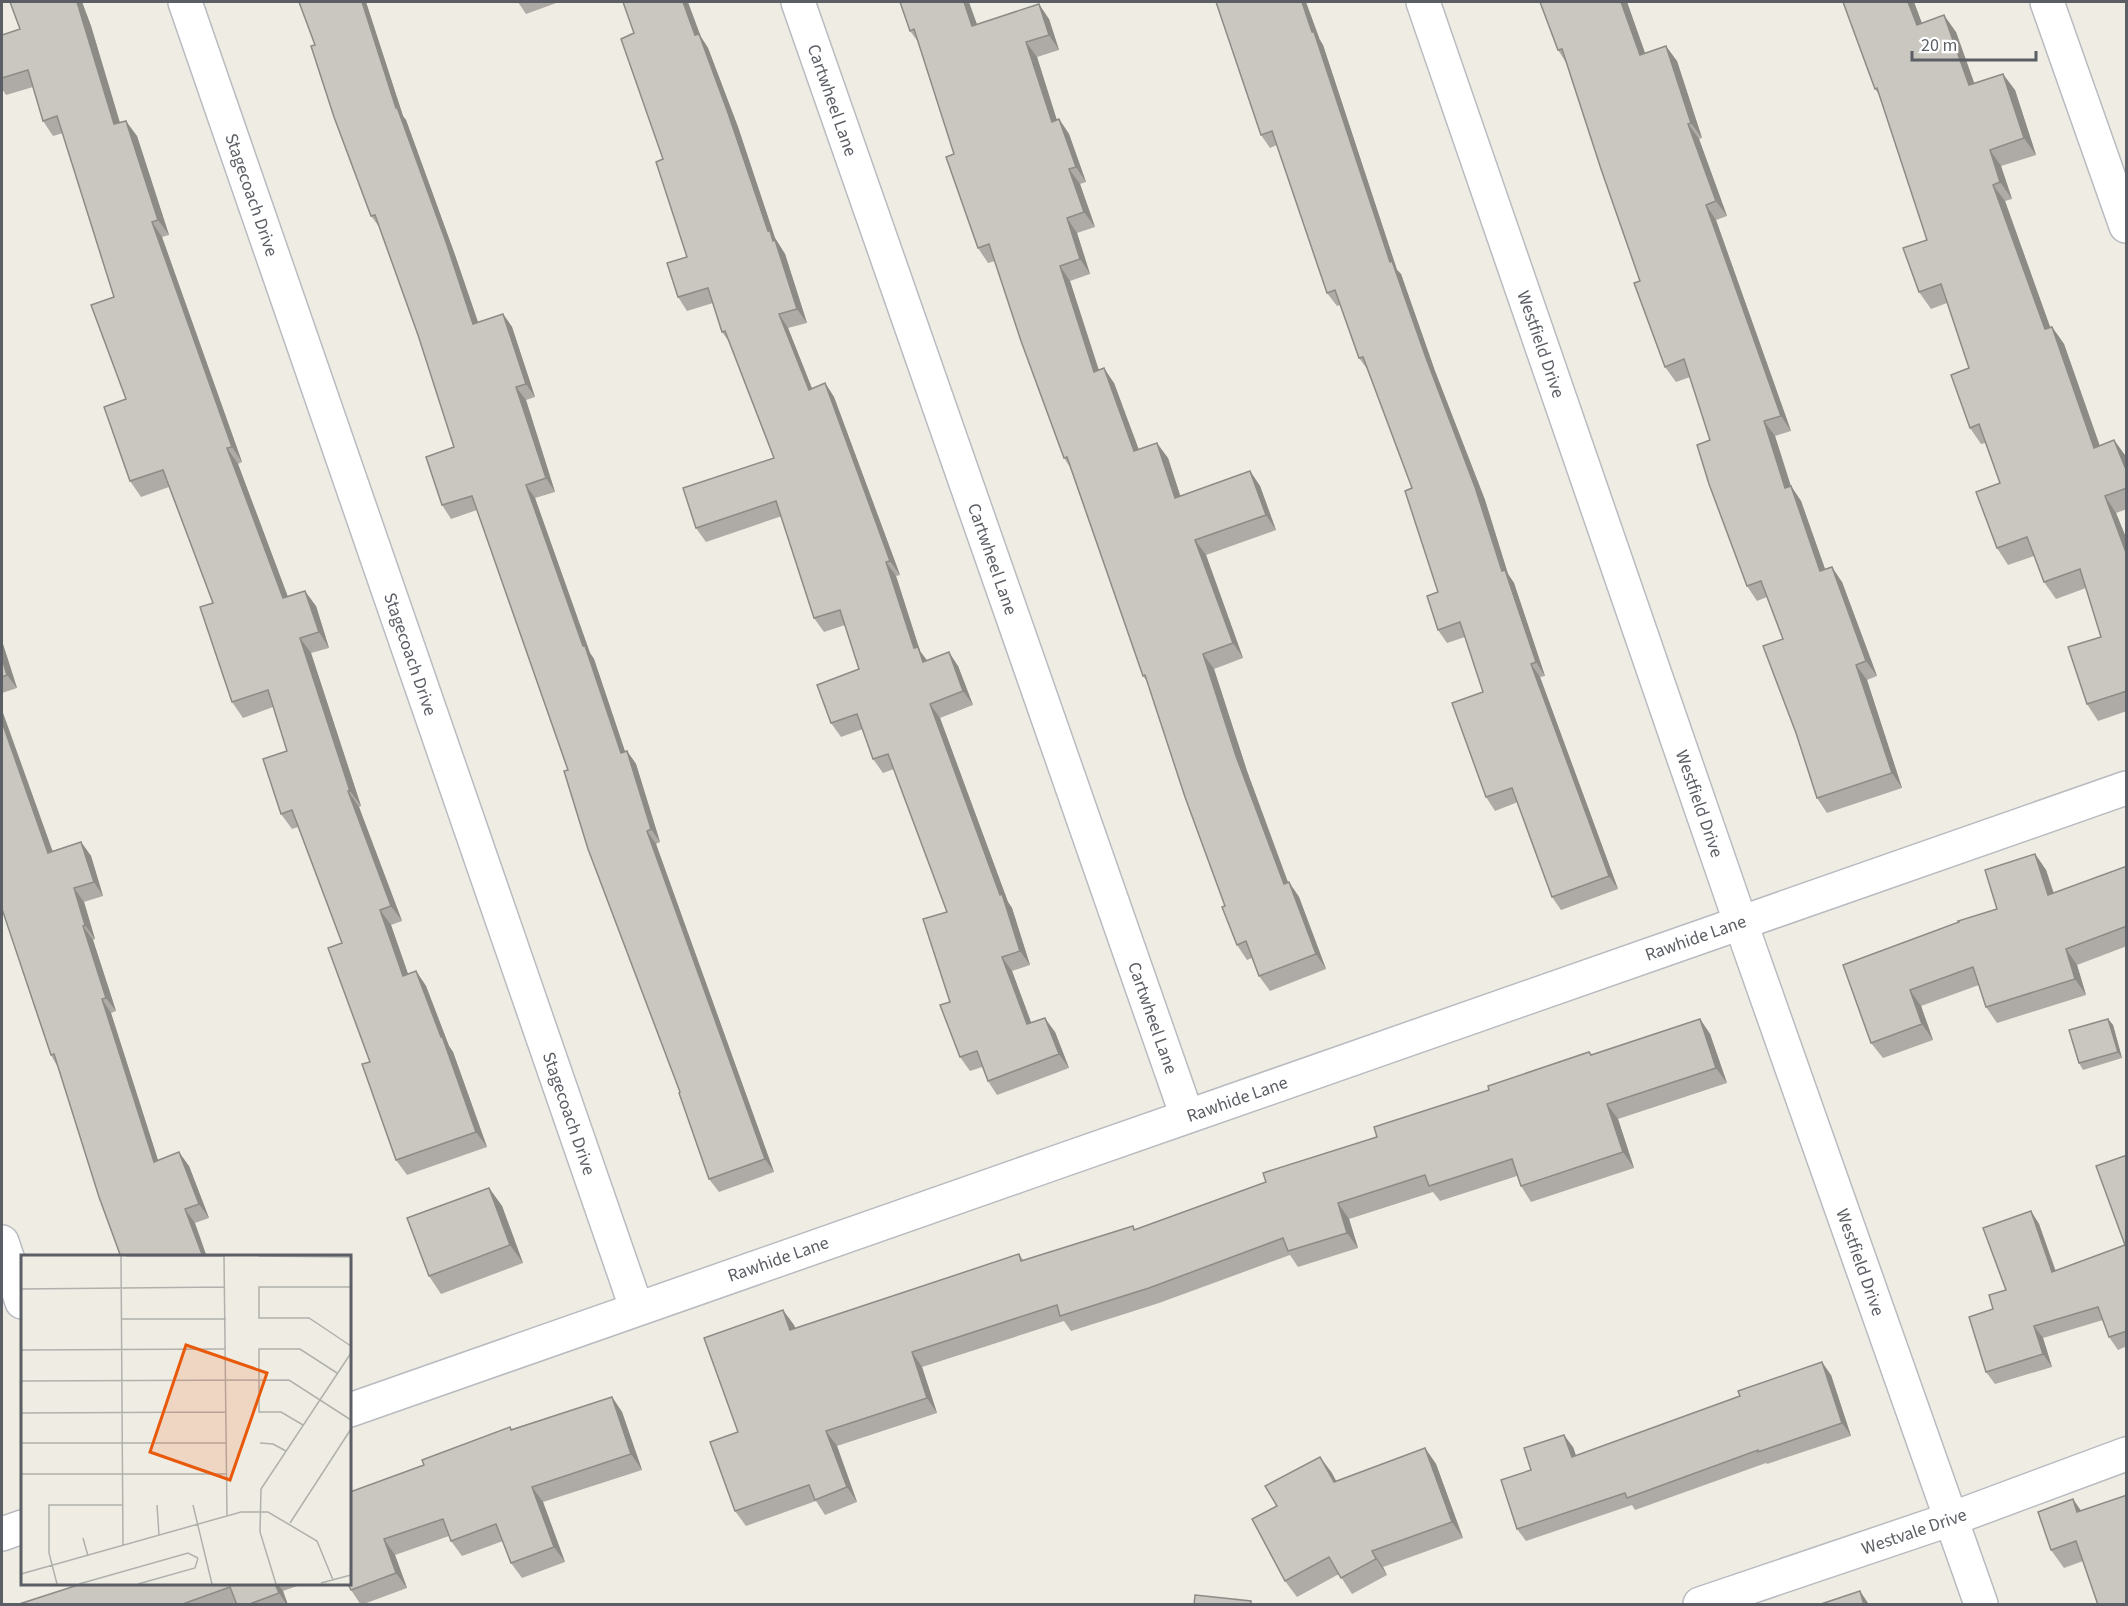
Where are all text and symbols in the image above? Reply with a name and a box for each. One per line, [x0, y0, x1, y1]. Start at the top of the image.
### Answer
scale bar [1912, 24, 2036, 62]
text: 20 m [1921, 33, 1957, 58]
street label: Cartwheel Lane [801, 41, 863, 160]
street label: Stagecoach Drive [218, 130, 284, 260]
street label: Westfield Drive [1510, 287, 1571, 402]
street label: Cartwheel Lane [961, 500, 1023, 619]
street label: Stagecoach Drive [377, 589, 443, 719]
street label: Westfield Drive [1669, 747, 1729, 861]
street label: Rawhide Lane [1642, 909, 1750, 968]
street label: Cartwheel Lane [1121, 959, 1183, 1077]
street label: Stagecoach Drive [536, 1049, 602, 1179]
street label: Rawhide Lane [1183, 1070, 1291, 1129]
street label: Westfield Drive [1829, 1205, 1890, 1319]
street label: Rawhide Lane [724, 1230, 832, 1289]
inset map [21, 1255, 351, 1585]
street label: Westvale Drive [1858, 1502, 1970, 1561]

